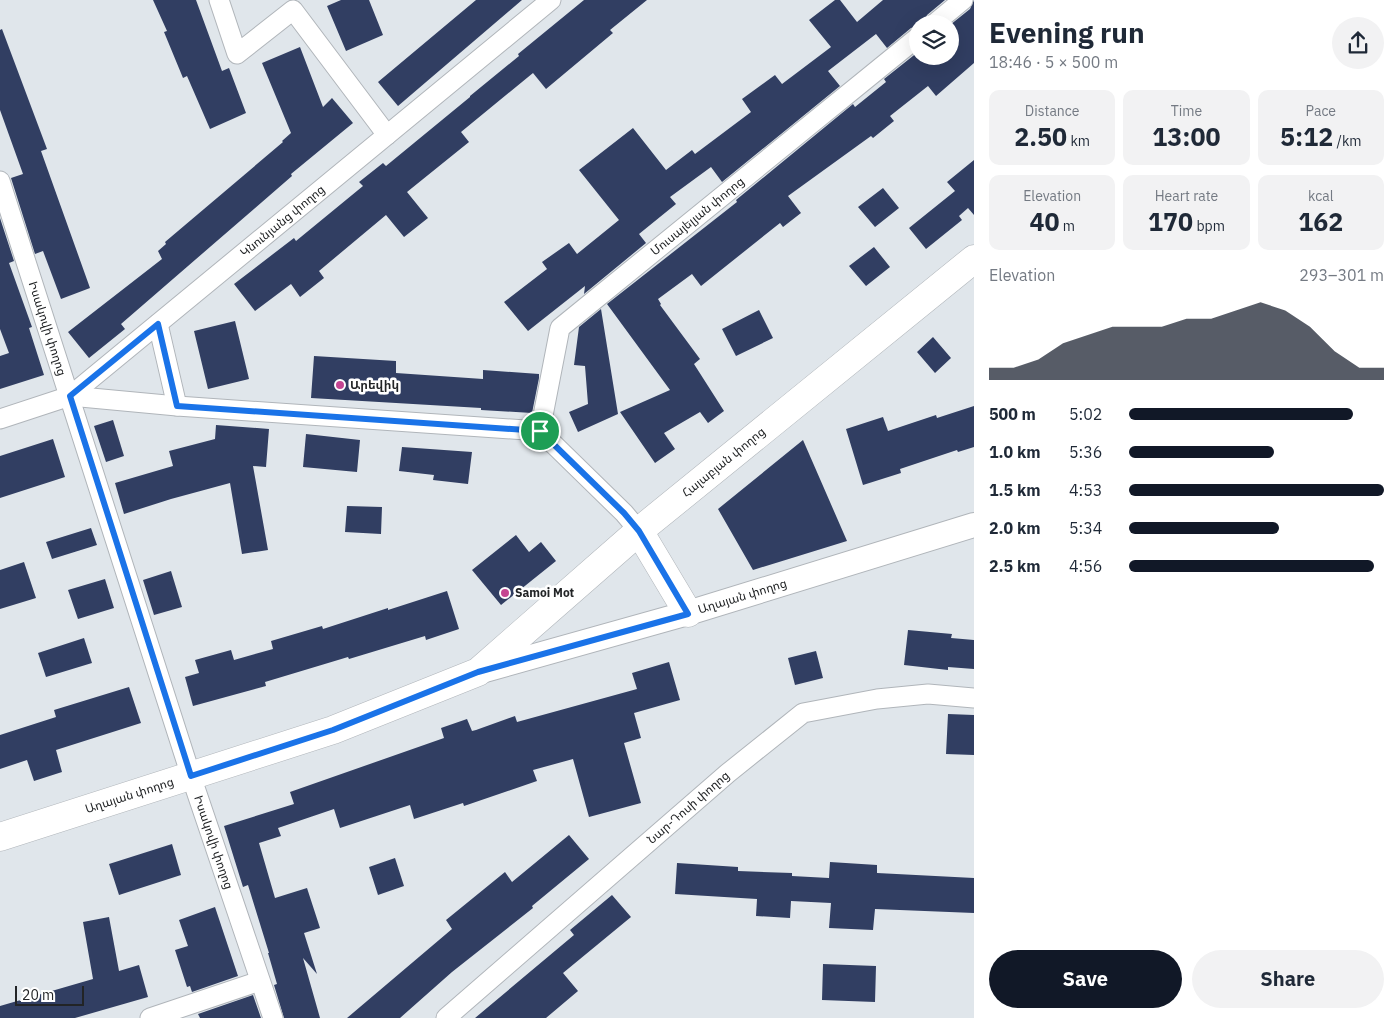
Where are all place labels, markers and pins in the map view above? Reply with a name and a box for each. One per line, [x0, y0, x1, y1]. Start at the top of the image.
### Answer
place label: Արեվիկ [350, 377, 399, 392]
marker: Արեվիկ [334, 379, 346, 391]
pin [519, 410, 561, 452]
place label: Samoi Mot [515, 585, 575, 600]
marker: Samoi Mot [499, 587, 511, 599]

